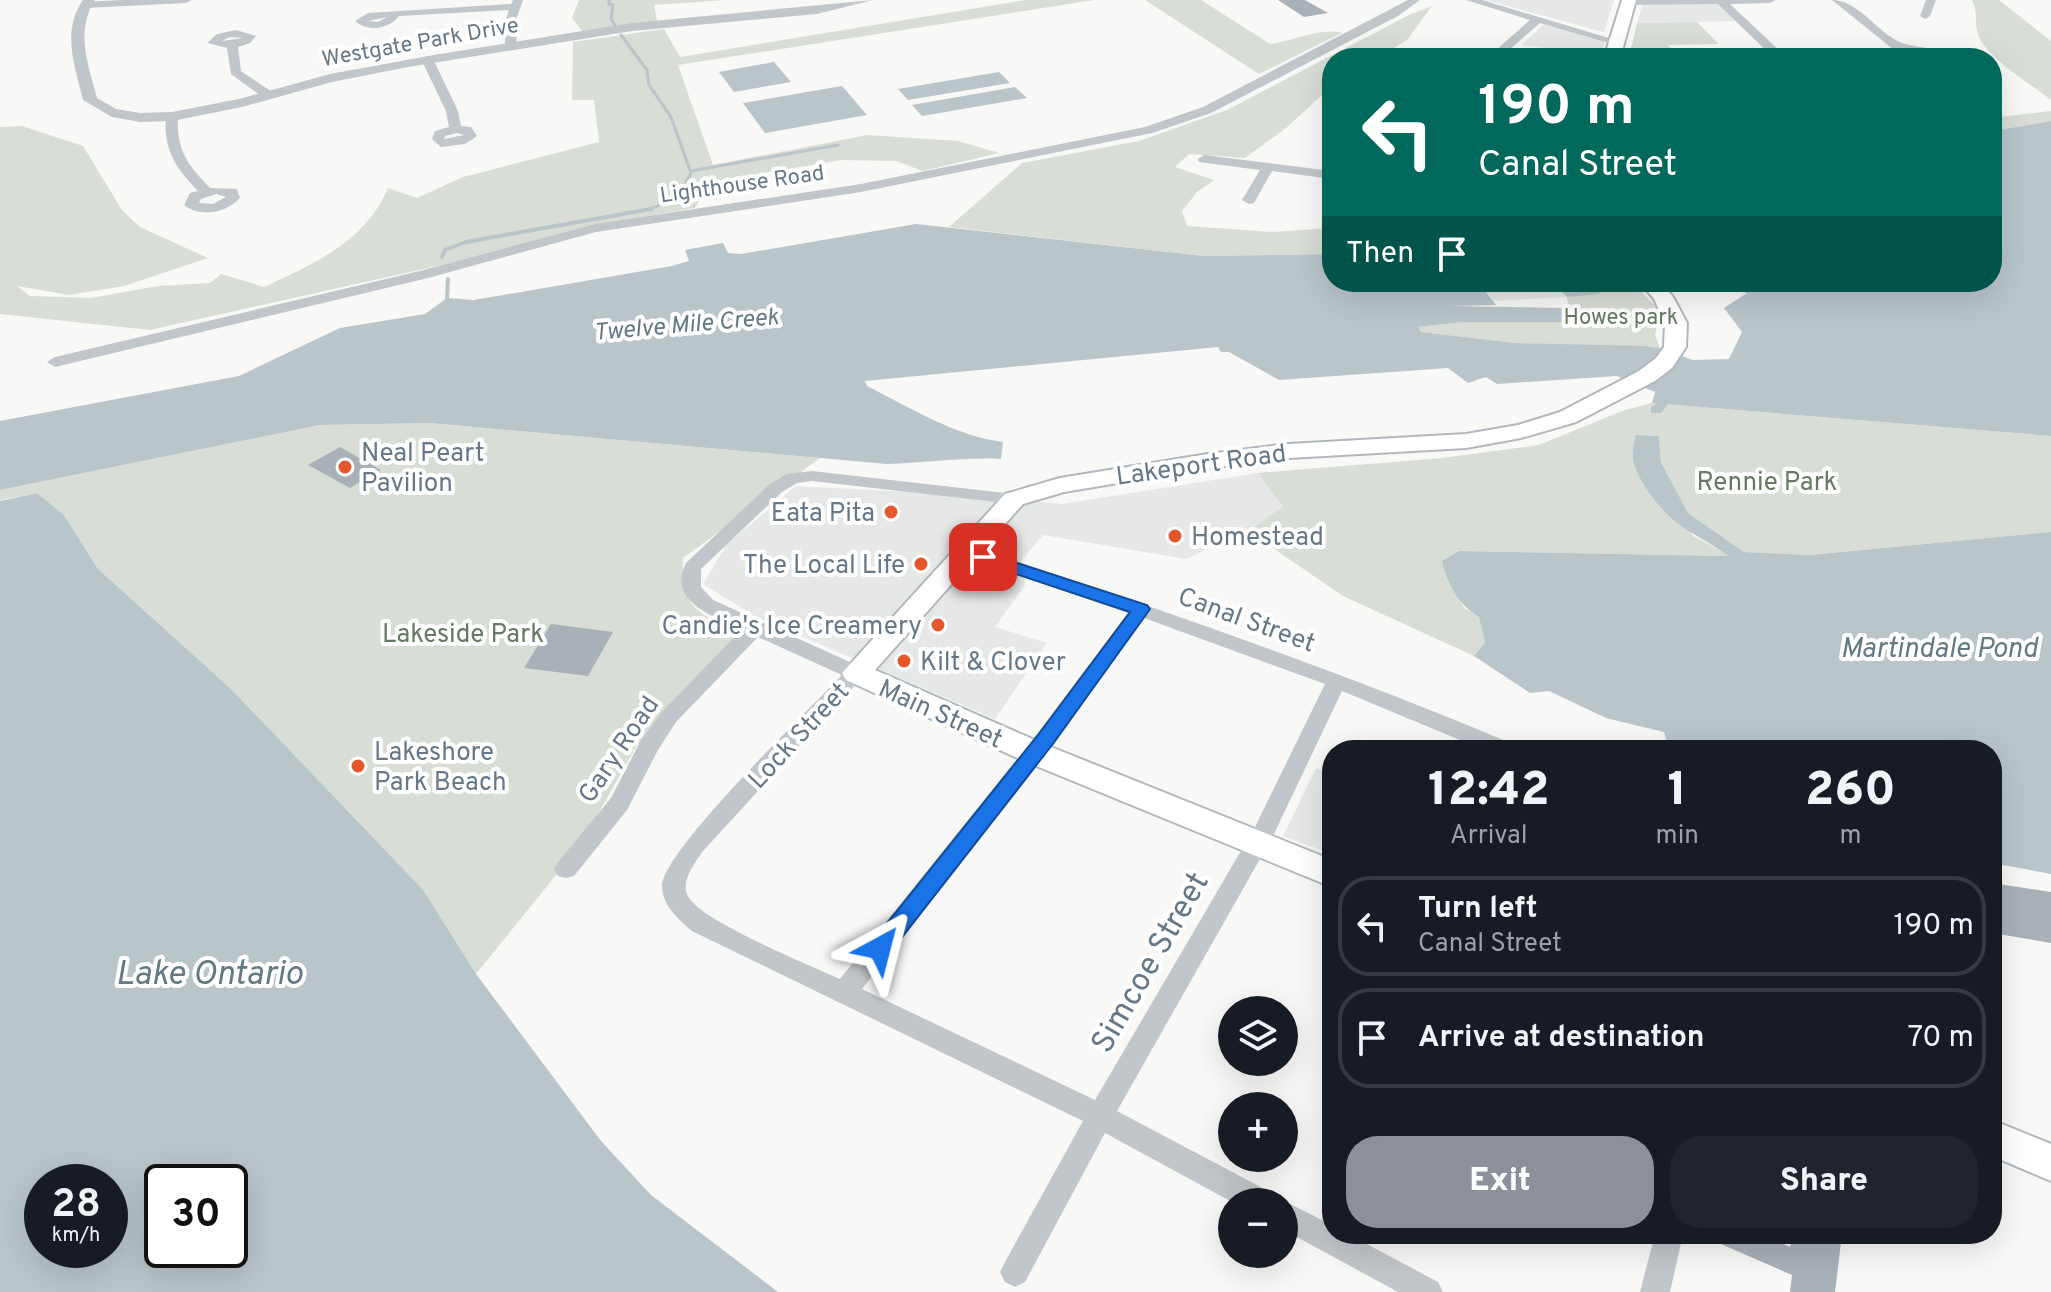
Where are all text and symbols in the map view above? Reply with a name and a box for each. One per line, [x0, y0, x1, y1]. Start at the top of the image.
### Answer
street label: Westgate Park Drive [320, 13, 521, 74]
text: 190 m [1478, 74, 1635, 144]
icon: left [1346, 80, 1450, 184]
text: Canal Street [1478, 143, 1677, 189]
street label: Lighthouse Road [658, 161, 826, 210]
icon: arrive [1430, 232, 1474, 276]
text: Then [1346, 236, 1414, 273]
water label: Twelve Mile Creek [592, 303, 781, 349]
park label: Howes park [1564, 305, 1678, 332]
place label: Neal Peart Pavilion [361, 438, 485, 501]
street label: Lakeport Road [1114, 438, 1289, 495]
marker: Neal Peart Pavilion [336, 458, 354, 476]
park label: Rennie Park [1697, 467, 1837, 500]
place label: Eata Pita [771, 498, 875, 531]
marker: Eata Pita [882, 503, 900, 521]
place label: Homestead [1191, 522, 1324, 555]
pin [949, 523, 1017, 591]
marker: Homestead [1166, 527, 1184, 545]
icon: arrive [961, 535, 1005, 579]
place label: The Local Life [743, 550, 905, 583]
marker: The Local Life [912, 555, 930, 573]
street label: Canal Street [1173, 581, 1319, 661]
place label: Candie's Ice Creamery [661, 611, 922, 644]
marker: Candie's Ice Creamery [929, 616, 947, 634]
park label: Lakeside Park [382, 619, 544, 652]
water label: Martindale Pond [1841, 632, 2039, 668]
place label: Kilt & Clover [920, 647, 1066, 680]
marker: Kilt & Clover [895, 652, 913, 670]
street label: Main Street [873, 673, 1007, 757]
street label: Lock Street [742, 676, 858, 797]
street label: Gary Road [572, 690, 668, 810]
place label: Lakeshore Park Beach [374, 737, 507, 800]
marker: Lakeshore Park Beach [349, 757, 367, 775]
text: 12:42 [1428, 762, 1550, 822]
text: 1 [1667, 762, 1687, 822]
text: 260 [1805, 762, 1896, 822]
text: Arrival [1450, 820, 1528, 853]
text: min [1656, 820, 1699, 853]
text: m [1839, 820, 1861, 853]
street label: Simcoe Street [1084, 866, 1220, 1061]
text: Turn left [1418, 891, 1538, 928]
icon: left [1350, 904, 1394, 948]
position arrow [838, 906, 922, 990]
text: 190 m [1893, 908, 1974, 945]
text: Canal Street [1418, 928, 1562, 961]
water label: Lake Ontario [115, 954, 304, 997]
map controls [1218, 996, 1298, 1268]
button: layers [1218, 996, 1298, 1076]
icon: arrive [1350, 1016, 1394, 1060]
text: Arrive at destination [1418, 1020, 1704, 1057]
text: 70 m [1908, 1020, 1974, 1057]
button: + [1218, 1092, 1298, 1172]
button: Exit [1346, 1136, 1654, 1228]
button: Share [1670, 1136, 1978, 1228]
speed limit sign: 30 [144, 1164, 248, 1268]
text: 28 [51, 1181, 101, 1231]
button: − [1218, 1188, 1298, 1268]
text: km/h [52, 1223, 100, 1249]

